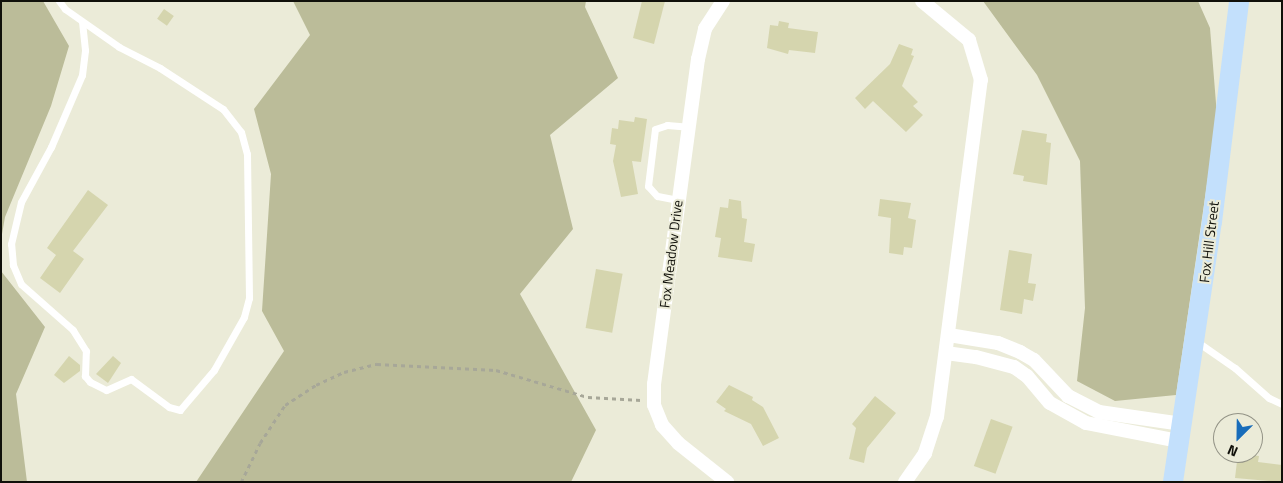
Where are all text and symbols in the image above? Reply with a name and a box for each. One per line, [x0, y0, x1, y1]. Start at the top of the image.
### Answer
street label: Fox Meadow Drive [656, 199, 686, 309]
street label: Fox Hill Street [1196, 200, 1222, 284]
north arrow [1213, 413, 1263, 463]
text: N [1224, 440, 1241, 463]

